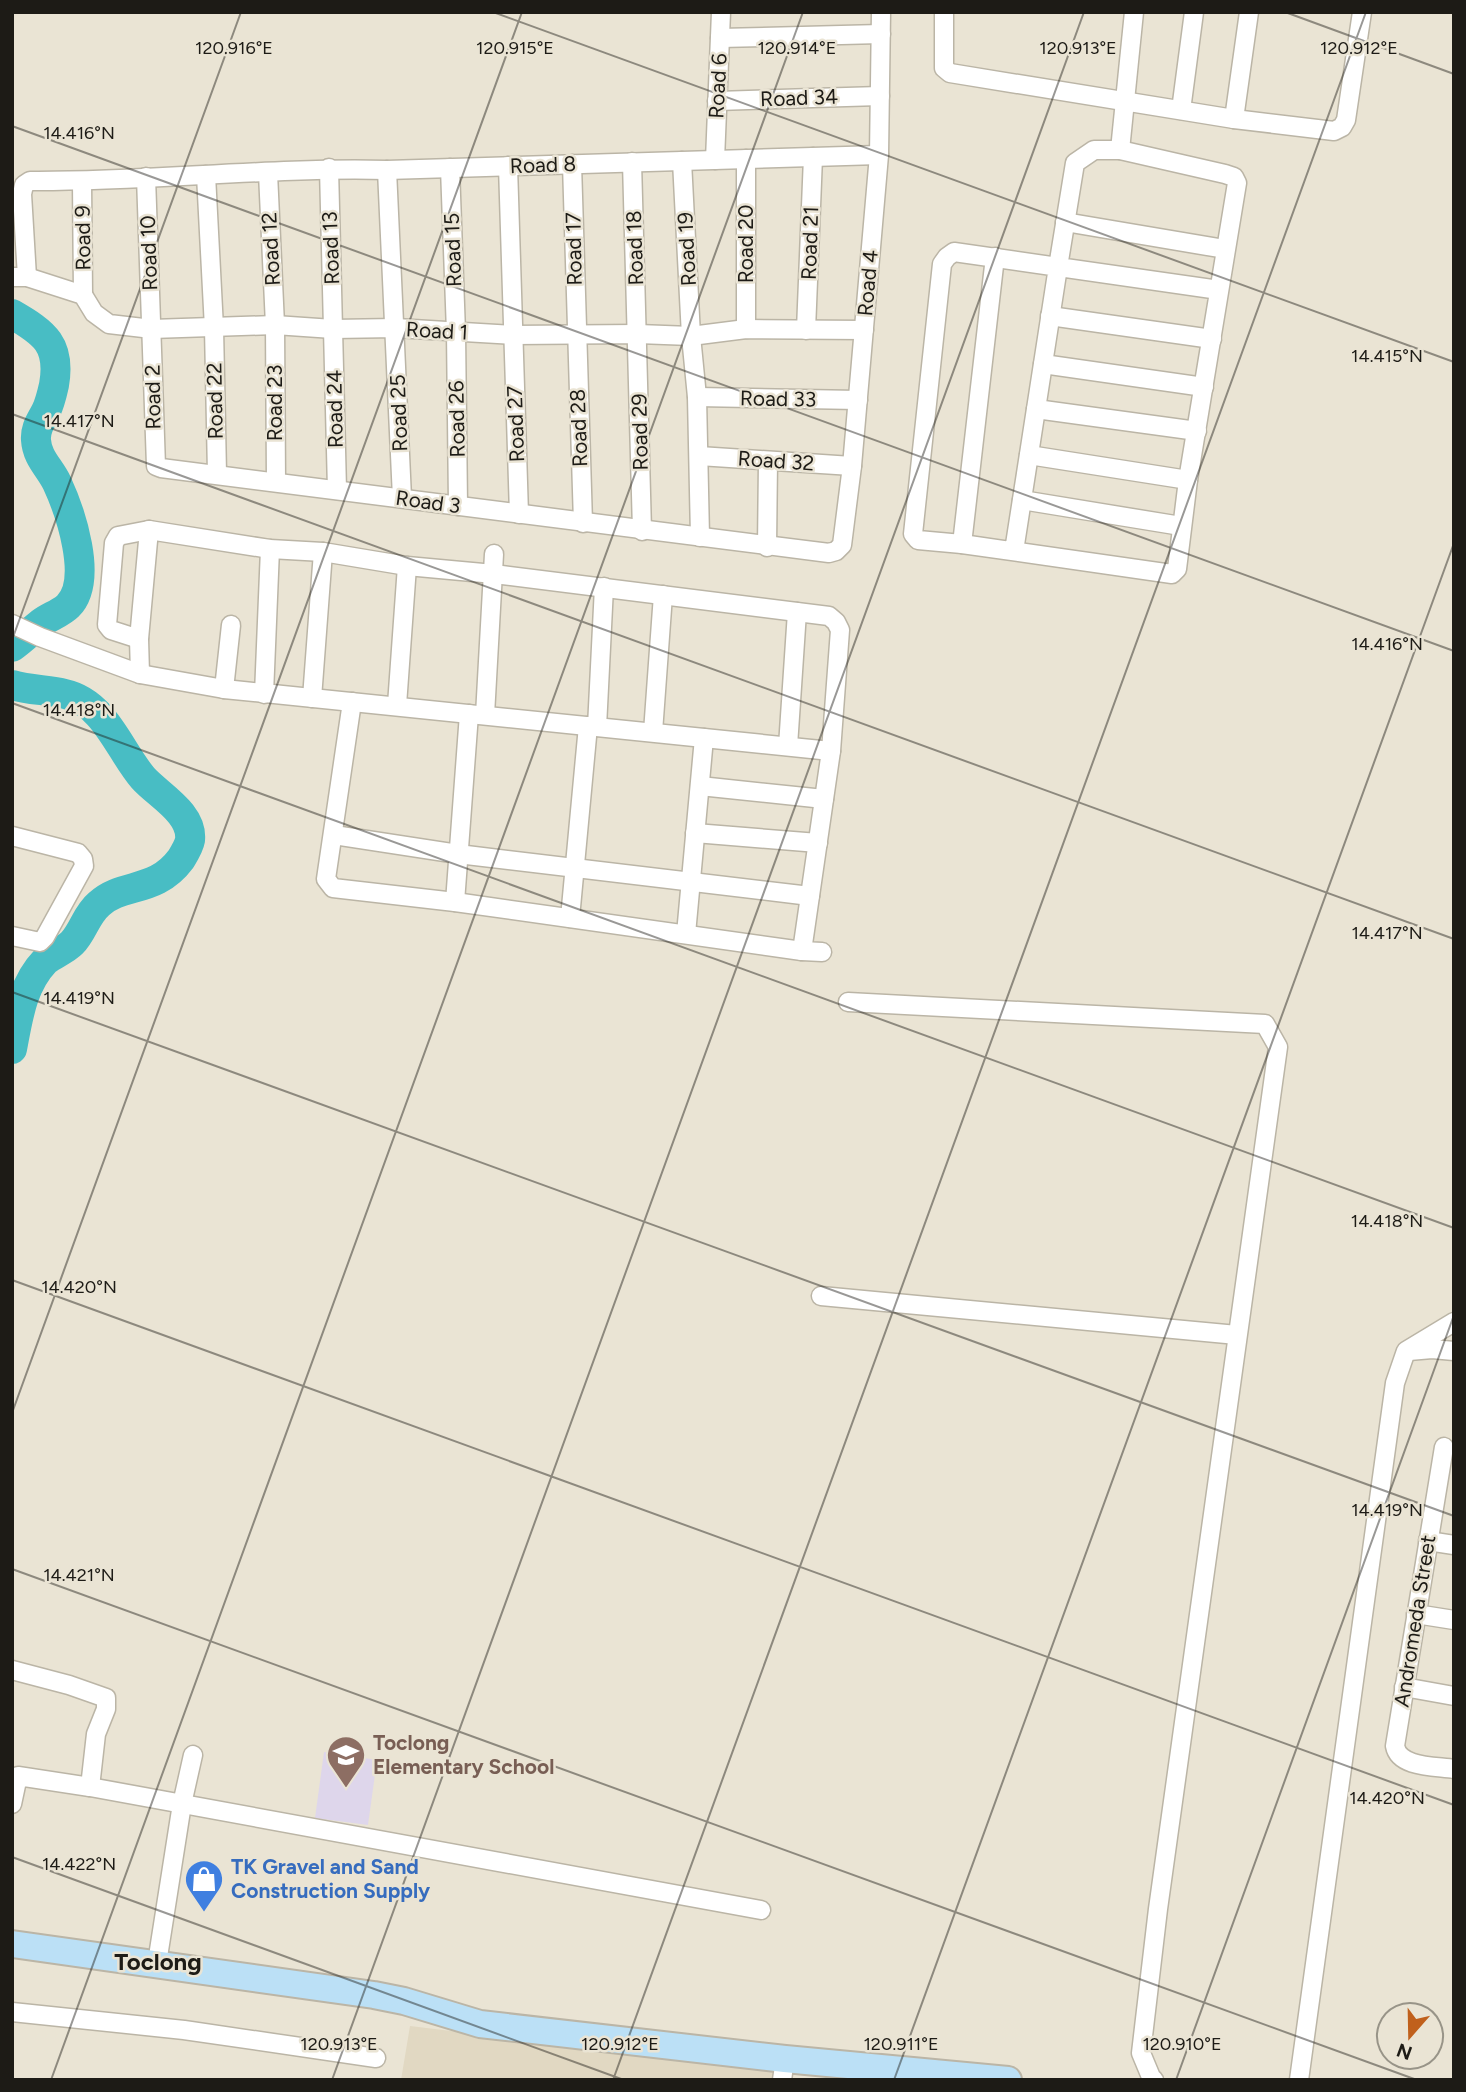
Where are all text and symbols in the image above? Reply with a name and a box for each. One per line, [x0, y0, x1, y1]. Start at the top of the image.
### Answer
text: 120.916°E [195, 37, 273, 59]
text: 120.915°E [476, 37, 554, 59]
text: 120.914°E [758, 37, 836, 59]
text: 120.913°E [1039, 37, 1117, 59]
text: 120.912°E [1320, 37, 1398, 59]
street label: Road 6 [703, 53, 732, 119]
street label: Road 34 [760, 84, 838, 111]
text: 14.416°N [43, 122, 115, 144]
street label: Road 8 [509, 151, 577, 178]
street label: Road 9 [69, 205, 96, 271]
street label: Road 20 [733, 205, 758, 283]
street label: Road 21 [796, 206, 823, 280]
street label: Road 18 [621, 210, 648, 286]
street label: Road 12 [256, 211, 285, 287]
street label: Road 13 [317, 211, 344, 285]
street label: Road 19 [672, 211, 701, 287]
street label: Road 15 [439, 212, 466, 288]
street label: Road 17 [560, 212, 587, 286]
street label: Road 10 [135, 215, 162, 291]
street label: Road 4 [852, 249, 883, 317]
street label: Road 1 [405, 316, 469, 345]
text: 14.415°N [1351, 345, 1423, 367]
street label: Road 22 [201, 362, 228, 440]
street label: Road 2 [139, 364, 166, 430]
street label: Road 23 [262, 365, 287, 441]
street label: Road 24 [321, 370, 348, 448]
street label: Road 25 [385, 374, 412, 452]
street label: Road 26 [443, 380, 470, 458]
street label: Road 27 [502, 385, 529, 463]
street label: Road 33 [740, 385, 816, 412]
street label: Road 28 [565, 389, 592, 468]
street label: Road 29 [626, 393, 653, 471]
text: 14.417°N [43, 410, 115, 432]
street label: Road 32 [737, 445, 815, 476]
street label: Road 3 [394, 485, 462, 518]
text: 14.416°N [1351, 633, 1423, 655]
text: 14.418°N [43, 699, 115, 721]
text: 14.417°N [1351, 922, 1423, 944]
text: 14.419°N [43, 987, 115, 1009]
text: 14.418°N [1351, 1210, 1423, 1232]
text: 14.420°N [41, 1276, 117, 1298]
text: 14.419°N [1351, 1499, 1423, 1521]
street label: Andromeda Street [1389, 1533, 1440, 1709]
text: 14.421°N [43, 1564, 115, 1586]
place label: Toclong Elementary School [373, 1730, 554, 1779]
school or university icon: Toclong Elementary School [325, 1734, 367, 1789]
text: 14.420°N [1349, 1787, 1425, 1809]
text: 14.422°N [42, 1853, 116, 1875]
place label: TK Gravel and Sand Construction Supply [231, 1854, 431, 1903]
shop icon: TK Gravel and Sand Construction Supply [183, 1858, 225, 1913]
district label: Toclong [114, 1947, 202, 1976]
north arrow [1375, 2001, 1445, 2071]
text: 120.913°E [300, 2033, 378, 2055]
text: 120.912°E [581, 2033, 659, 2055]
text: 120.911°E [863, 2033, 939, 2055]
text: 120.910°E [1142, 2033, 1222, 2055]
text: N [1394, 2038, 1415, 2065]

